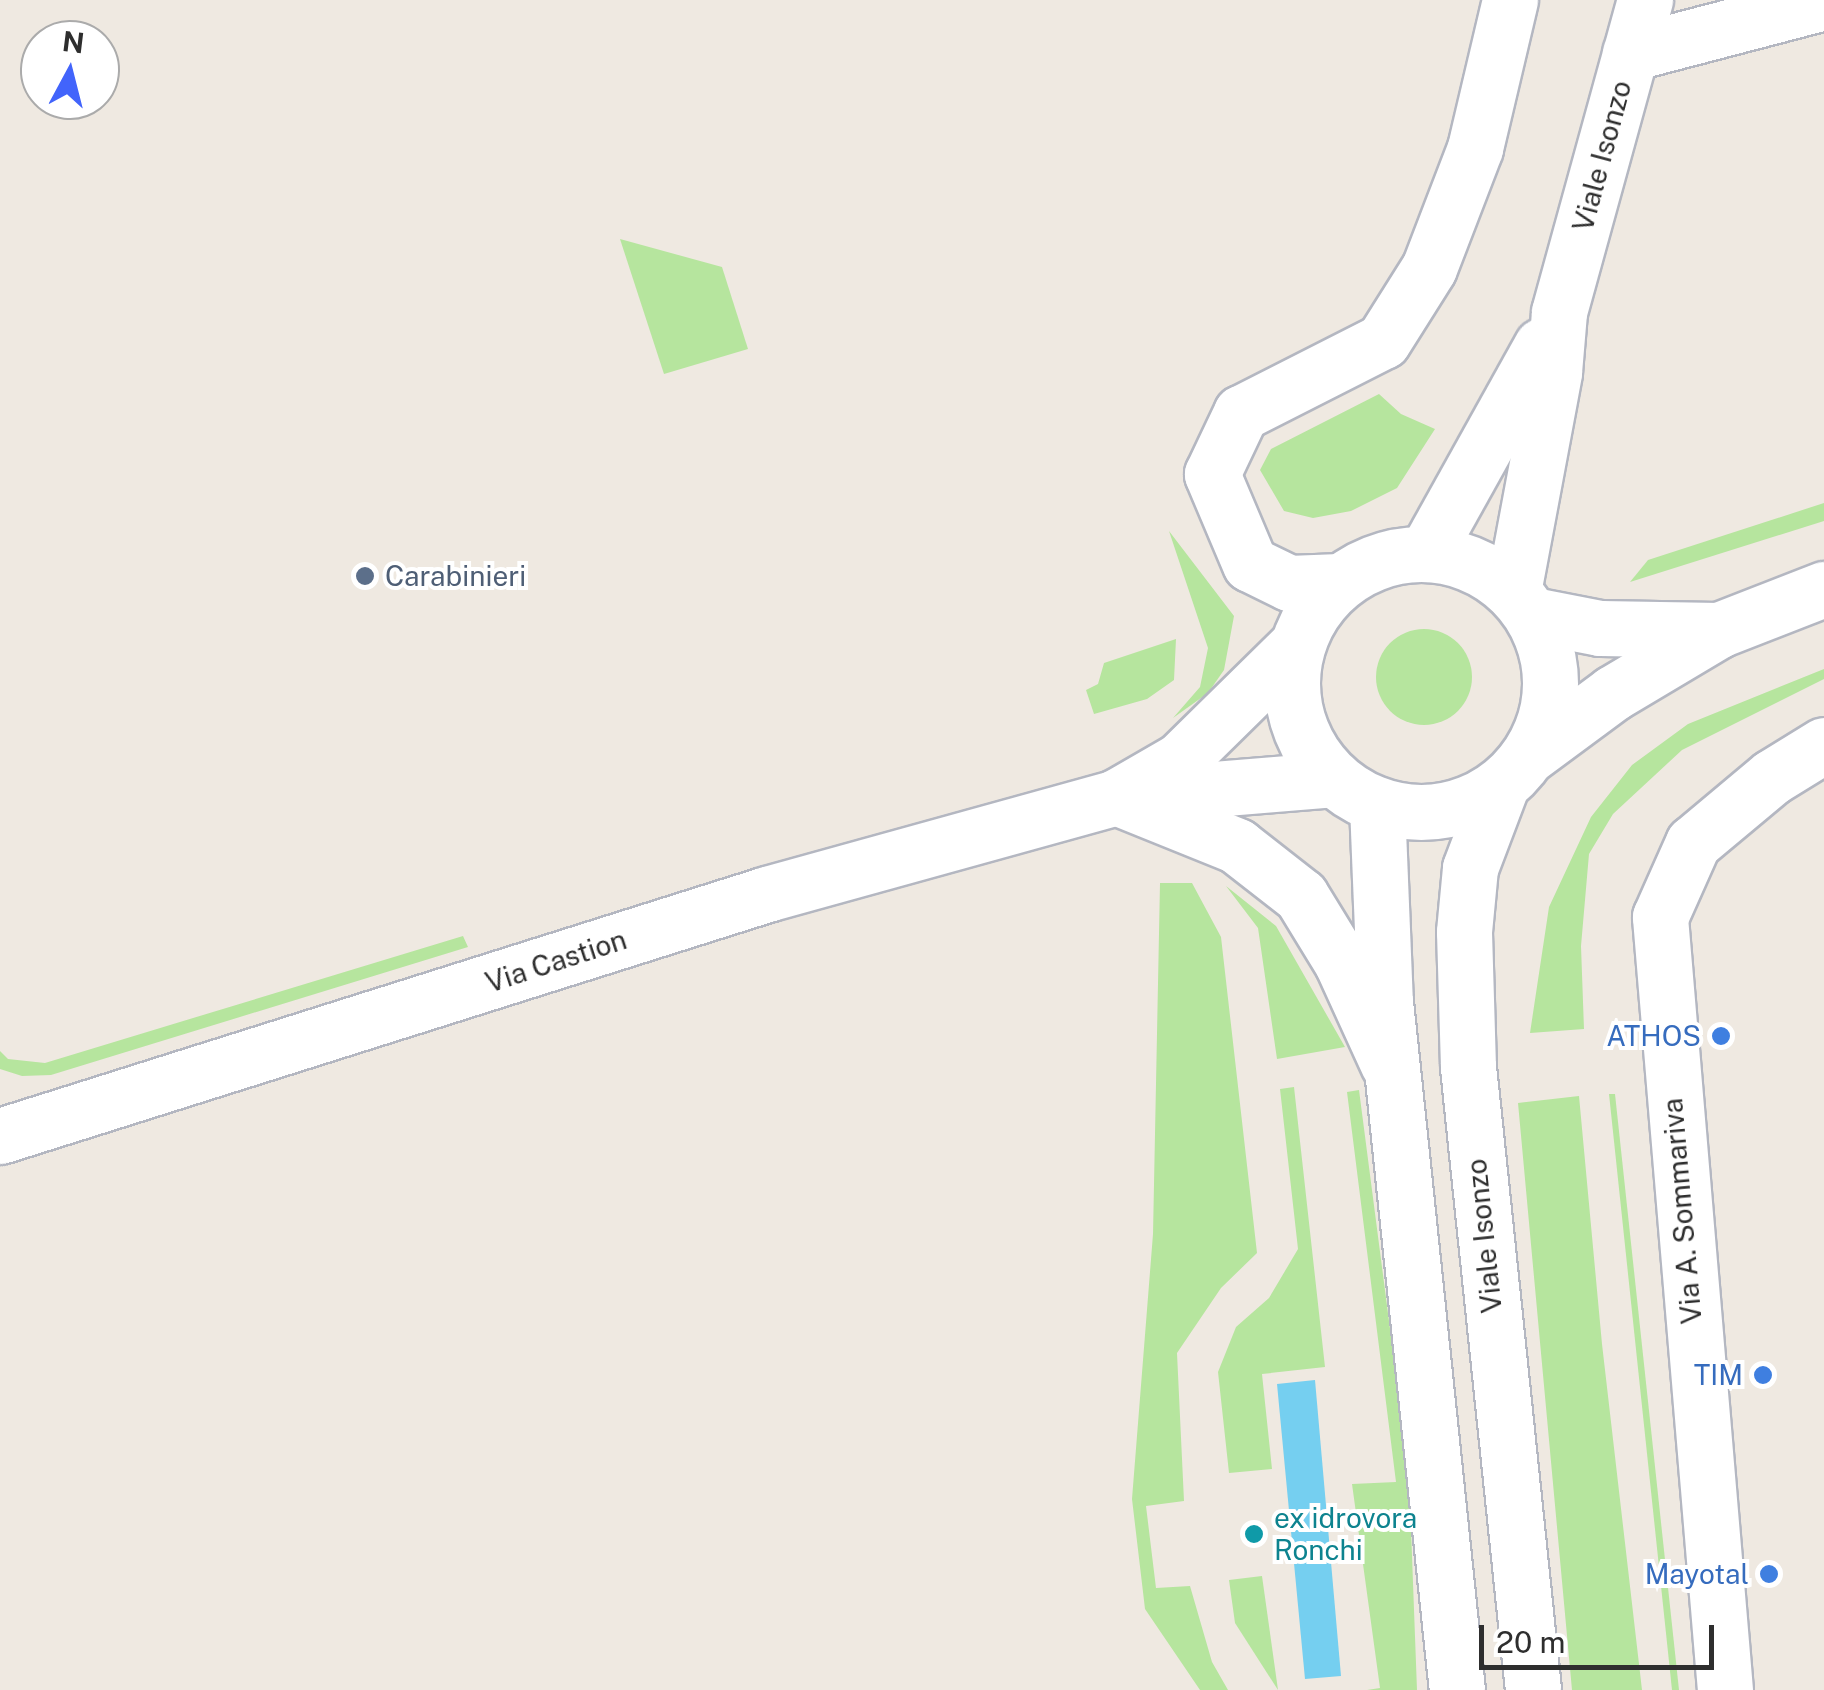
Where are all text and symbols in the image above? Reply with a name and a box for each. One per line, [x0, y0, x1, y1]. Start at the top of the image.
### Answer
north arrow [20, 20, 120, 120]
text: N [61, 24, 86, 59]
street label: Viale Isonzo [1566, 77, 1638, 235]
place label: Carabinieri [385, 559, 526, 593]
marker: Carabinieri [354, 565, 376, 587]
street label: Via Castion [481, 922, 631, 1000]
place label: ATHOS [1606, 1019, 1701, 1053]
marker: ATHOS [1710, 1025, 1732, 1047]
street label: Via A. Sommariva [1655, 1097, 1709, 1325]
street label: Viale Isonzo [1459, 1157, 1509, 1315]
place label: TIM [1694, 1358, 1743, 1392]
marker: TIM [1752, 1364, 1774, 1386]
place label: ex idrovora Ronchi [1274, 1501, 1417, 1567]
marker: ex idrovora Ronchi [1243, 1523, 1265, 1545]
place label: Mayotal [1645, 1557, 1749, 1591]
marker: Mayotal [1758, 1563, 1780, 1585]
scale bar [1484, 1605, 1719, 1667]
text: 20 m [1496, 1624, 1565, 1660]

